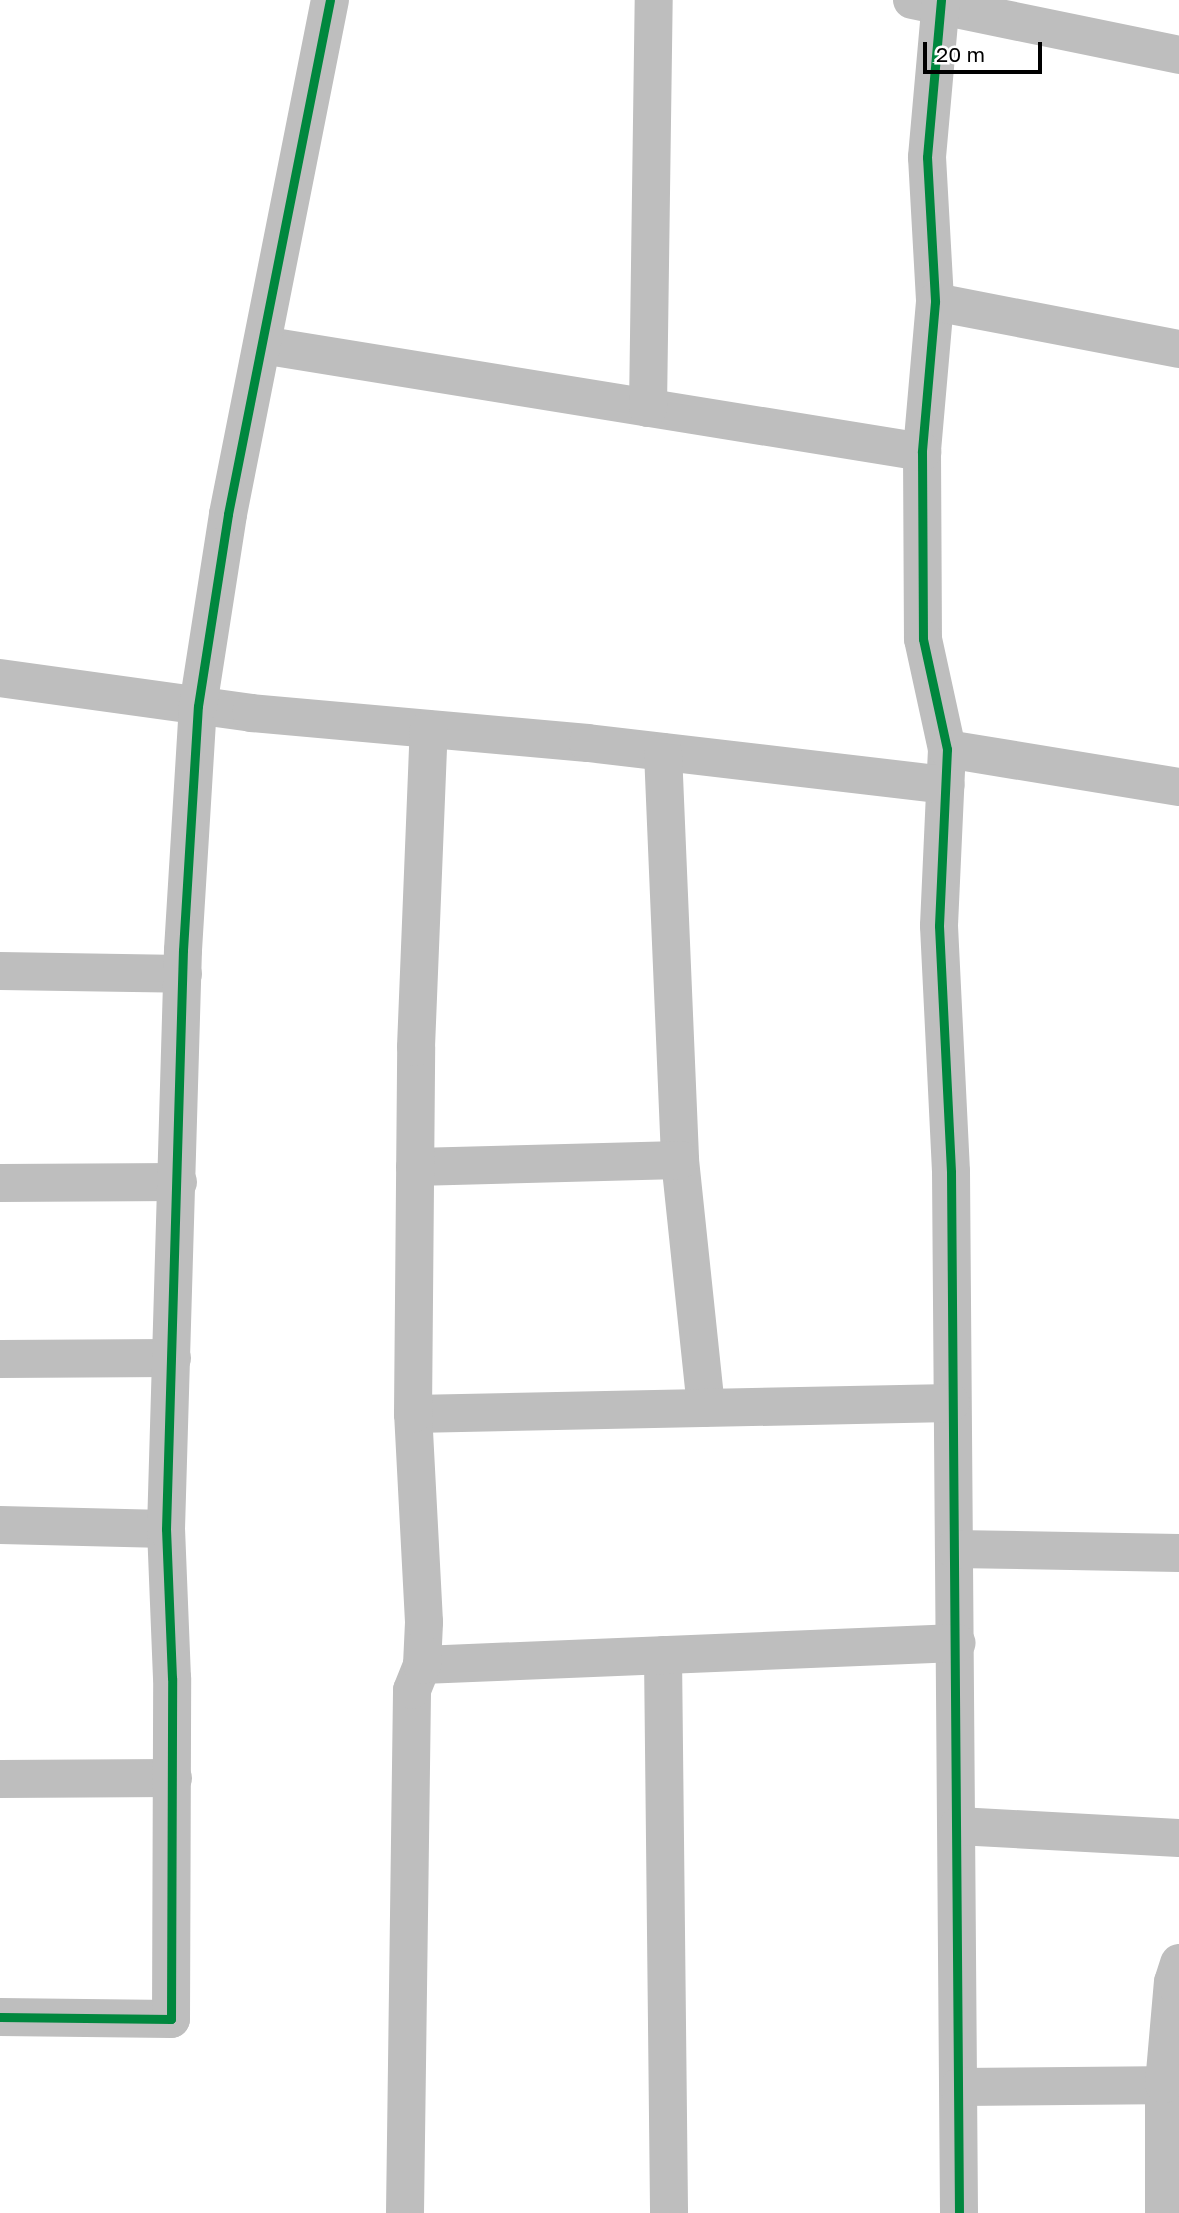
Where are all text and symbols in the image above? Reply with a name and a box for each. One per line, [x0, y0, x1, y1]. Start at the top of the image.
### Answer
scale bar [927, 28, 1046, 72]
text: 20 m [936, 41, 985, 67]

